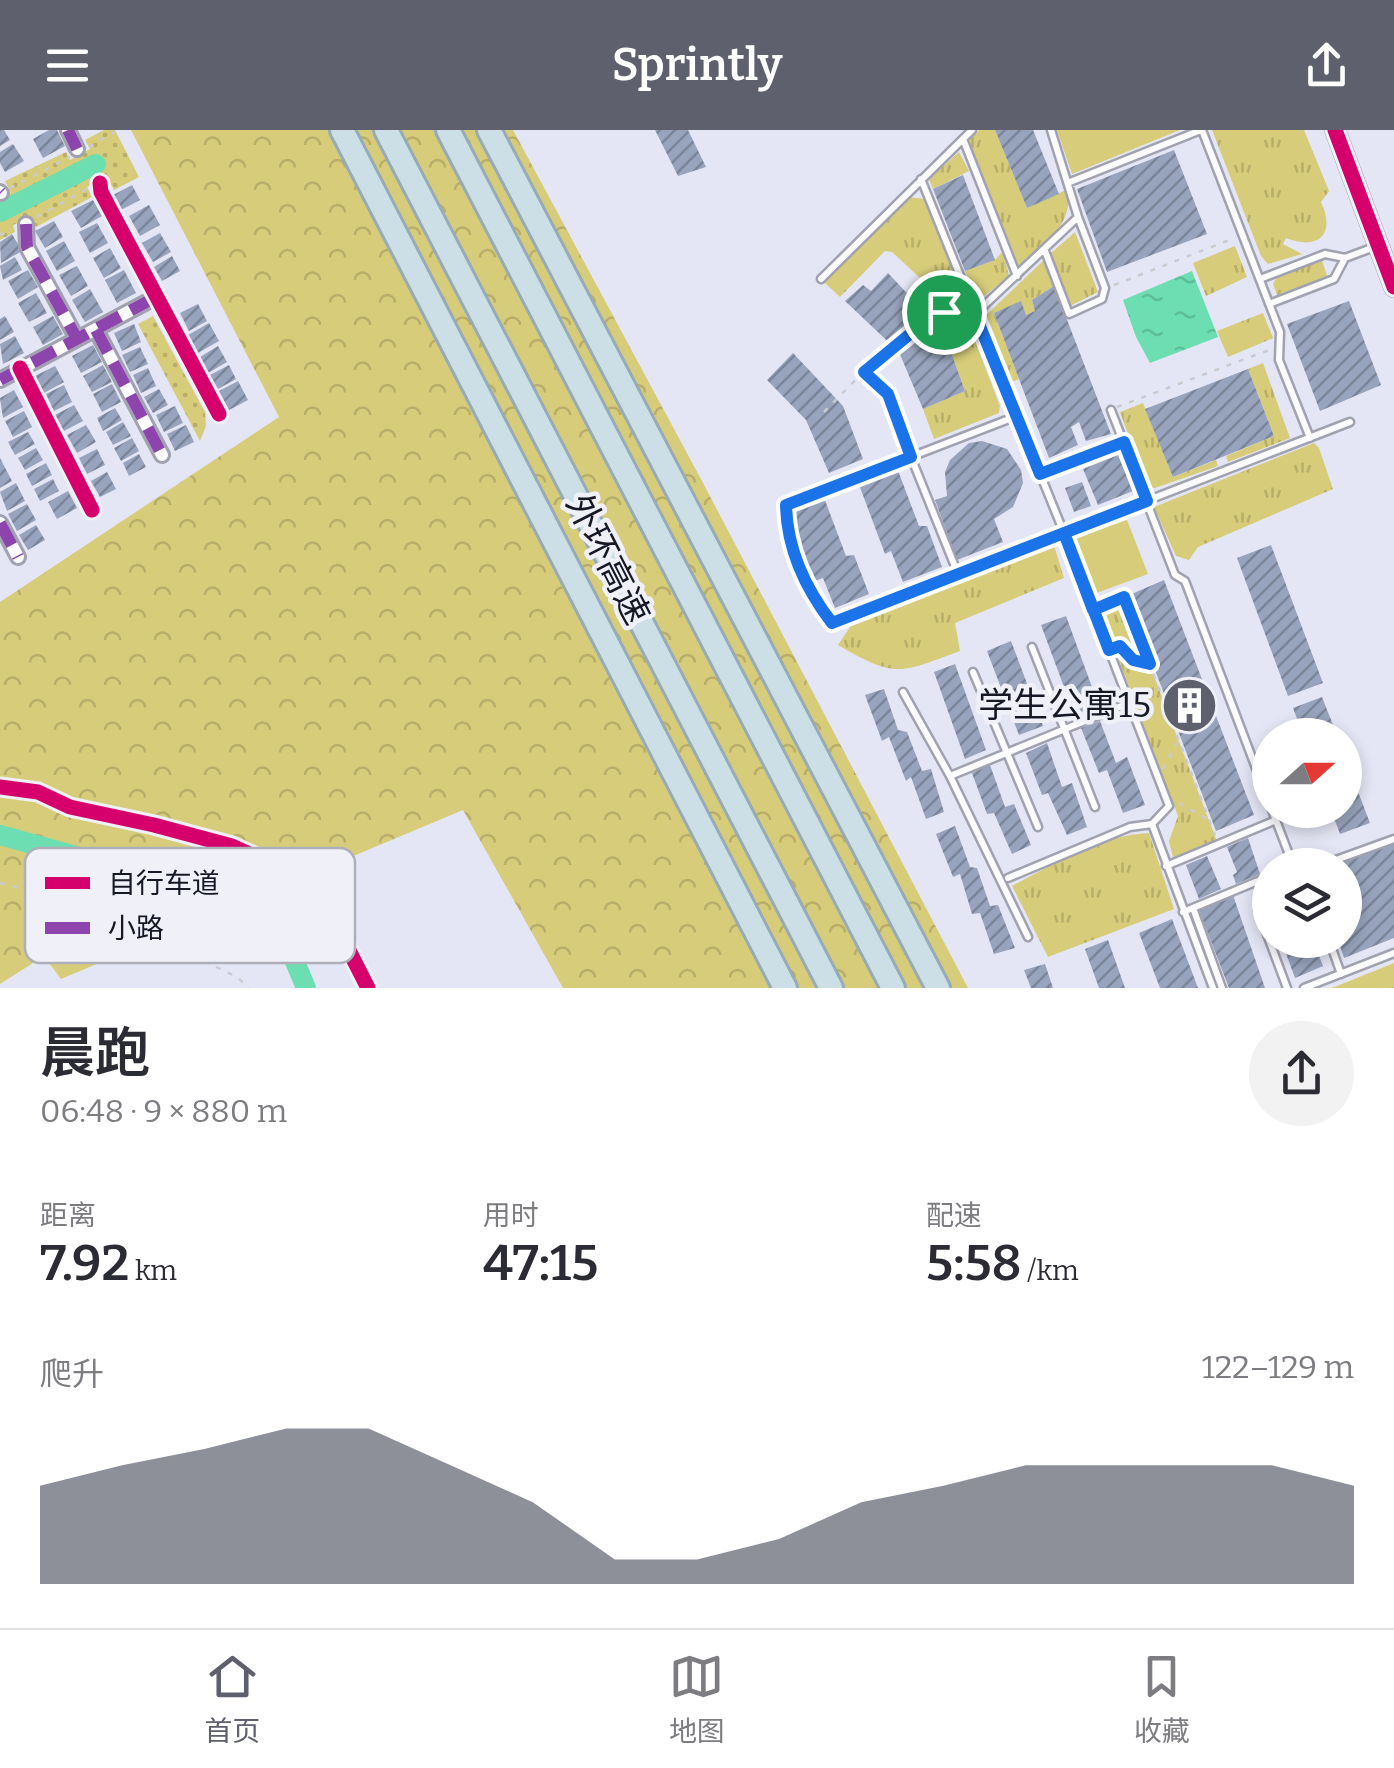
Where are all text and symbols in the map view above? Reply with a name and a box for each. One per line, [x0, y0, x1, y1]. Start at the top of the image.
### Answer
icon: menu [40, 38, 95, 93]
text: Sprintly [612, 38, 782, 92]
icon: share [1299, 38, 1354, 93]
pin [902, 270, 987, 355]
icon: arrive [917, 285, 972, 340]
street label: 外环高速 [558, 487, 658, 631]
building icon: 学生公寓15 [1160, 675, 1220, 735]
place label: 学生公寓15 [978, 684, 1151, 726]
north arrow [1252, 718, 1362, 828]
map controls [1252, 718, 1362, 958]
legend [25, 848, 355, 963]
button: layers [1252, 848, 1362, 958]
text: 自行车道 [108, 867, 220, 900]
text: 小路 [108, 912, 164, 945]
text: 晨跑 [40, 1021, 150, 1087]
button: share [1249, 1021, 1354, 1126]
text: 06:48 · 9 × 880 m [40, 1092, 287, 1130]
text: 距离 [40, 1199, 96, 1232]
text: 用时 [483, 1199, 539, 1232]
text: 配速 [926, 1199, 982, 1232]
text: 7.92 [40, 1233, 129, 1293]
text: 47:15 [483, 1233, 598, 1293]
text: 5:58 [926, 1233, 1022, 1293]
text: km [129, 1254, 177, 1287]
text: /km [1022, 1254, 1079, 1287]
text: 122–129 m [1202, 1348, 1354, 1386]
text: 爬升 [40, 1355, 104, 1393]
tab: 首页 [204, 1649, 260, 1749]
tab: 地图 [669, 1649, 725, 1749]
tab: 收藏 [1134, 1649, 1190, 1749]

